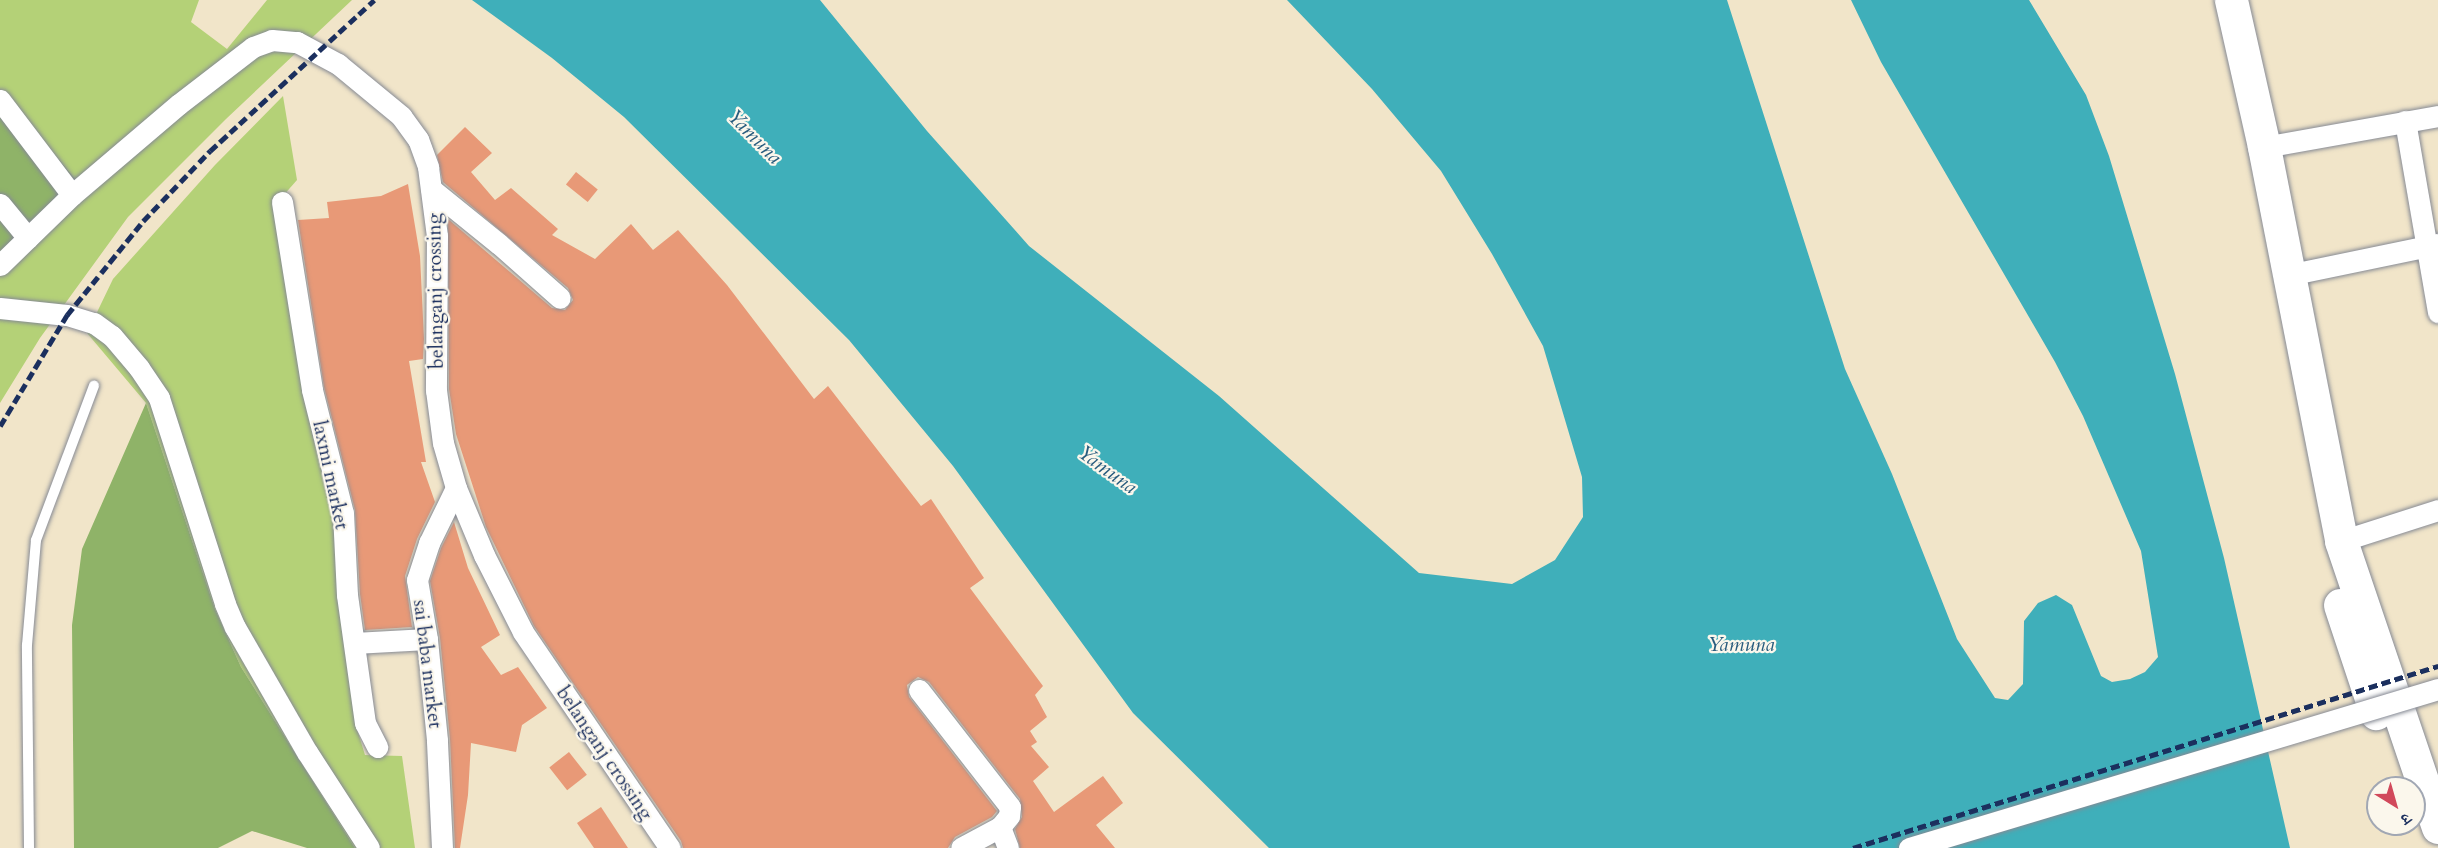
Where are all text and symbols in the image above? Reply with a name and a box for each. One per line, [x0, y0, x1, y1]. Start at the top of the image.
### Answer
water label: Yamuna [721, 104, 787, 170]
street label: belanganj crossing [422, 213, 448, 369]
street label: laxmi market [308, 418, 354, 532]
water label: Yamuna [1072, 440, 1142, 500]
street label: sai baba market [408, 598, 448, 730]
water label: Yamuna [1707, 632, 1775, 658]
street label: belanganj crossing [551, 682, 659, 824]
north arrow [2366, 776, 2426, 836]
text: उ [2396, 808, 2416, 830]

